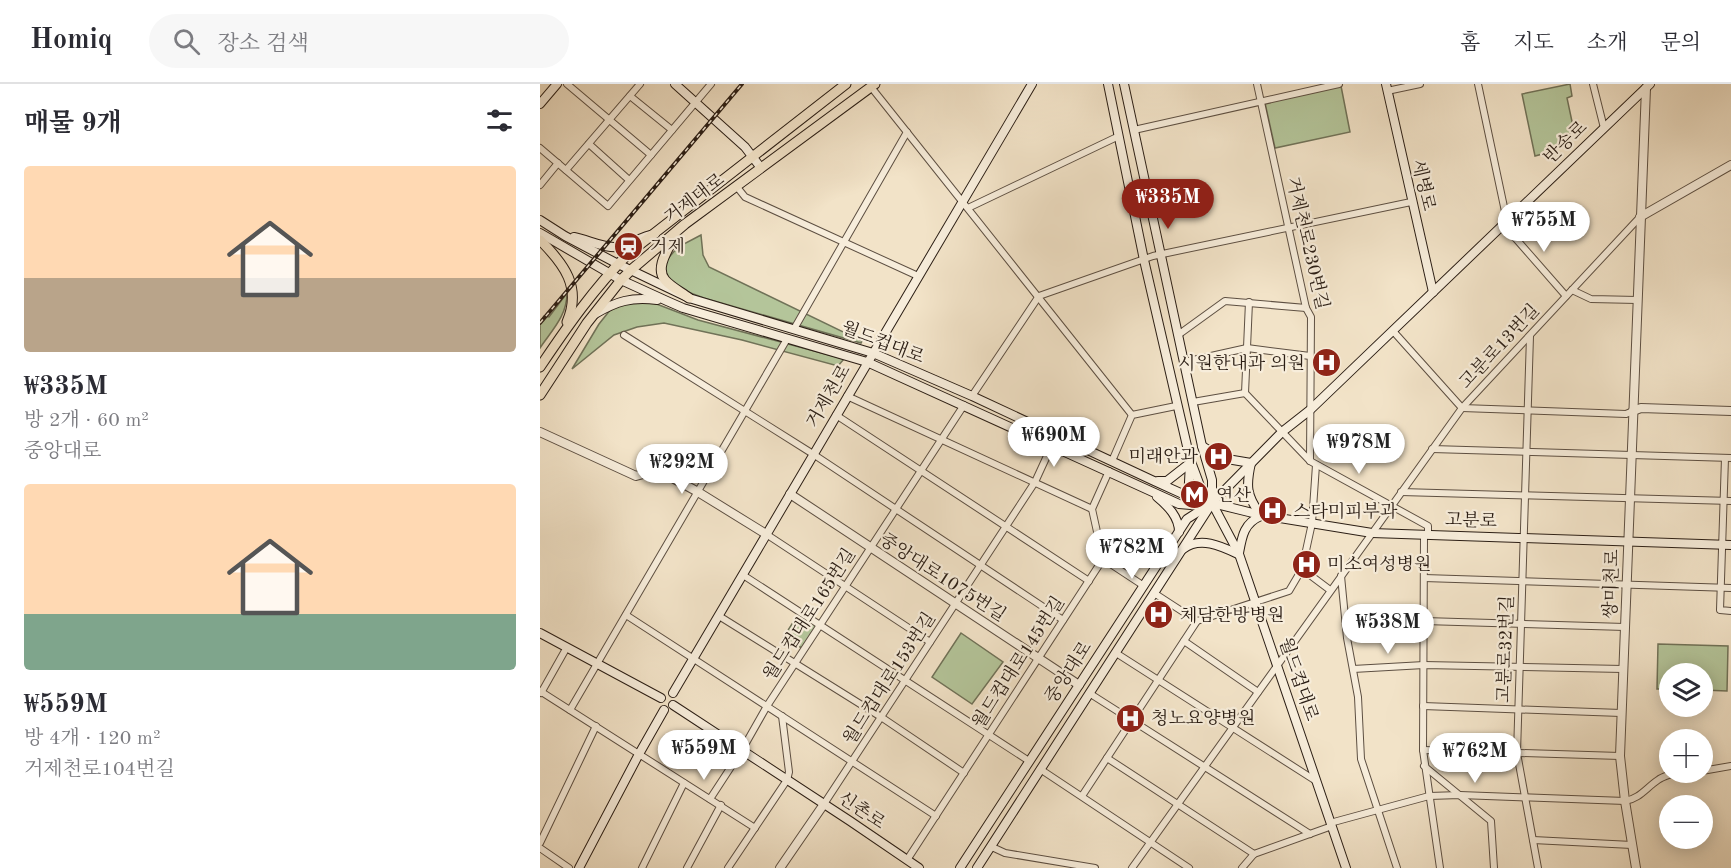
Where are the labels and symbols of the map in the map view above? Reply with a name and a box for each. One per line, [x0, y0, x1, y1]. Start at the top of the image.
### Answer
street label: 반송로 [1539, 117, 1591, 167]
street label: 세병로 [1408, 158, 1439, 213]
street label: 거제대로 [661, 170, 728, 227]
street label: 거제천로230번길 [1283, 175, 1332, 311]
pin: ₩335M [1126, 179, 1210, 230]
pin: ₩755M [1502, 202, 1586, 253]
station icon: 거제 [613, 230, 645, 262]
place label: 거제 [650, 237, 685, 256]
street label: 고분로13번길 [1455, 300, 1543, 392]
street label: 월드컵대로 [839, 318, 927, 367]
hospital icon: 시원한내과 의원 [1310, 347, 1342, 379]
place label: 시원한내과 의원 [1178, 354, 1305, 373]
street label: 거제천로 [803, 361, 854, 431]
pin: ₩690M [1012, 417, 1096, 468]
pin: ₩978M [1317, 424, 1401, 475]
hospital icon: 미래안과 [1203, 440, 1235, 472]
pin: ₩292M [640, 444, 724, 495]
place label: 미래안과 [1128, 447, 1199, 466]
metro station icon: 연산 [1179, 479, 1211, 511]
place label: 연산 [1216, 486, 1251, 505]
hospital icon: 스타미피부과 [1256, 495, 1288, 527]
place label: 스타미피부과 [1293, 502, 1398, 521]
street label: 고분로 [1445, 509, 1497, 531]
pin: ₩782M [1090, 529, 1174, 580]
street label: 중앙대로1075번길 [876, 530, 1009, 625]
street label: 월드컵대로165번길 [760, 545, 859, 684]
hospital icon: 미소여성병원 [1290, 548, 1322, 580]
street label: 쌍미천로 [1601, 549, 1622, 619]
place label: 미소여성병원 [1327, 555, 1431, 574]
street label: 월드컵대로145번길 [969, 593, 1068, 732]
street label: 고분로32번길 [1493, 595, 1517, 703]
hospital icon: 체담한방병원 [1143, 599, 1175, 631]
pin: ₩538M [1346, 604, 1430, 655]
place label: 체담한방병원 [1180, 606, 1284, 625]
street label: 월드컵대로153번길 [840, 609, 939, 748]
street label: 월드컵대로 [1275, 635, 1322, 723]
street label: 중앙대로 [1042, 638, 1095, 707]
hospital icon: 청노요양병원 [1114, 702, 1146, 734]
place label: 청노요양병원 [1151, 709, 1255, 728]
pin: ₩559M [662, 730, 746, 781]
pin: ₩762M [1433, 733, 1517, 784]
street label: 신촌로 [835, 787, 889, 833]

